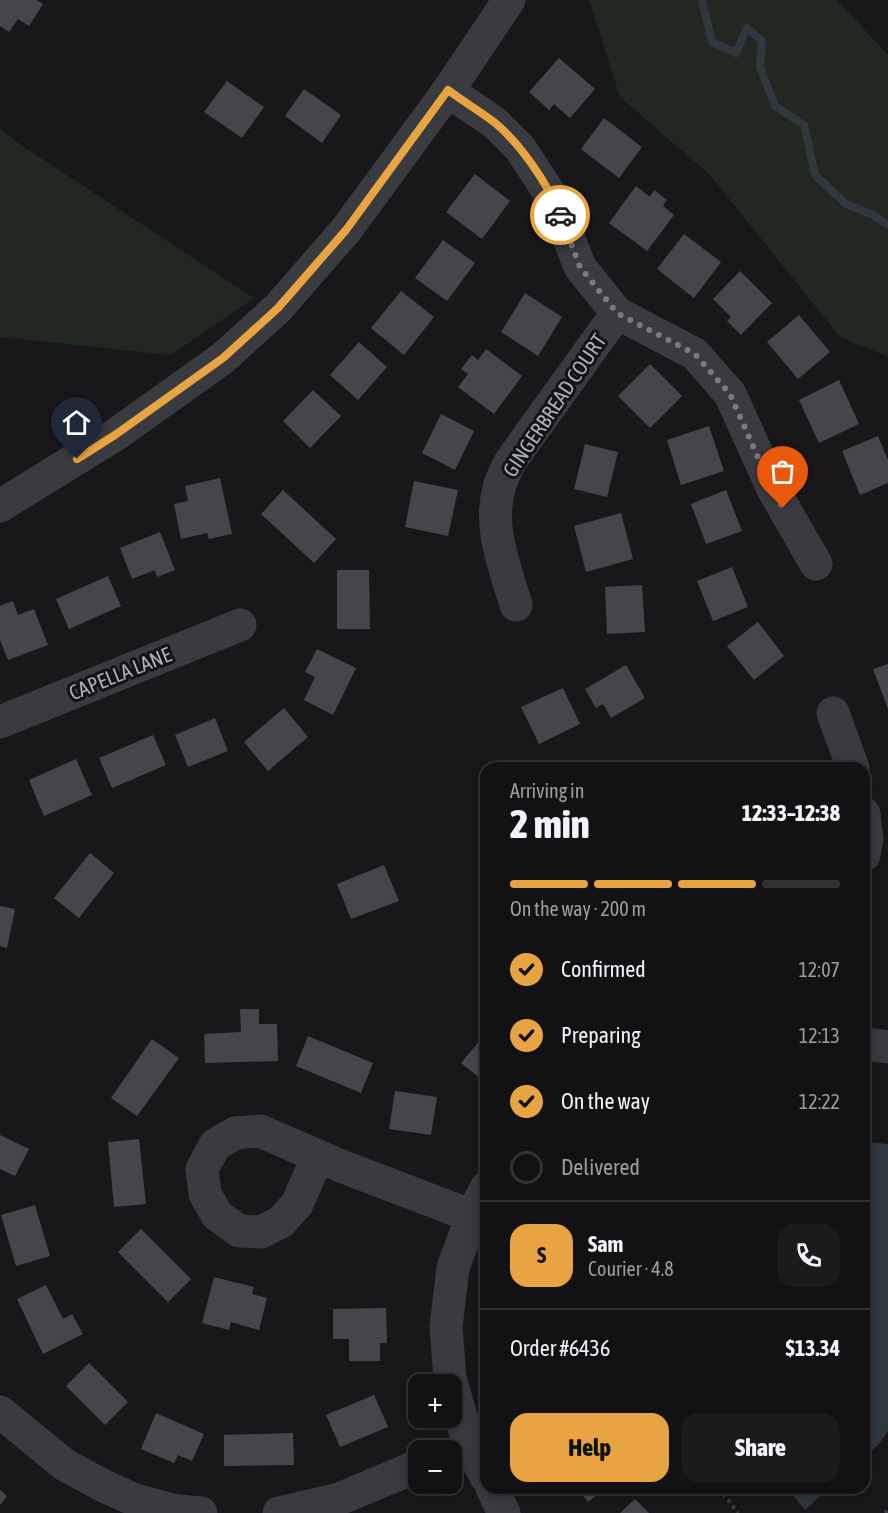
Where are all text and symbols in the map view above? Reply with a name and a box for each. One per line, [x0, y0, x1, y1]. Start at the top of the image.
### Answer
courier [530, 185, 590, 245]
icon: car [544, 199, 577, 232]
street label: GINGERBREAD COURT [497, 329, 611, 481]
pin [51, 397, 102, 459]
icon: home [60, 406, 93, 439]
pin [757, 446, 808, 508]
icon: bag [766, 455, 799, 488]
street label: CAPELLA LANE [65, 642, 175, 704]
text: Arriving in [510, 779, 584, 802]
text: 12:33–12:38 [742, 800, 840, 826]
text: 2 min [510, 802, 590, 846]
text: On the way · 200 m [510, 897, 646, 920]
icon: check [510, 953, 543, 986]
text: Confirmed [561, 956, 646, 982]
text: 12:07 [798, 958, 840, 981]
icon: check [510, 1019, 543, 1052]
text: Preparing [561, 1022, 641, 1048]
text: 12:13 [799, 1024, 840, 1047]
icon: check [510, 1085, 543, 1118]
text: On the way [561, 1088, 650, 1114]
text: 12:22 [799, 1090, 840, 1113]
text: Delivered [561, 1154, 640, 1180]
button: phone [777, 1224, 840, 1287]
text: Sam [588, 1231, 623, 1257]
text: S [537, 1242, 546, 1268]
text: Courier · 4.8 [588, 1257, 674, 1280]
text: Order #6436 [510, 1335, 610, 1361]
text: $13.34 [785, 1335, 840, 1361]
map controls [408, 1374, 462, 1494]
button: + [408, 1374, 462, 1428]
button: Help [510, 1413, 669, 1482]
button: Share [681, 1413, 840, 1482]
button: − [408, 1440, 462, 1494]

